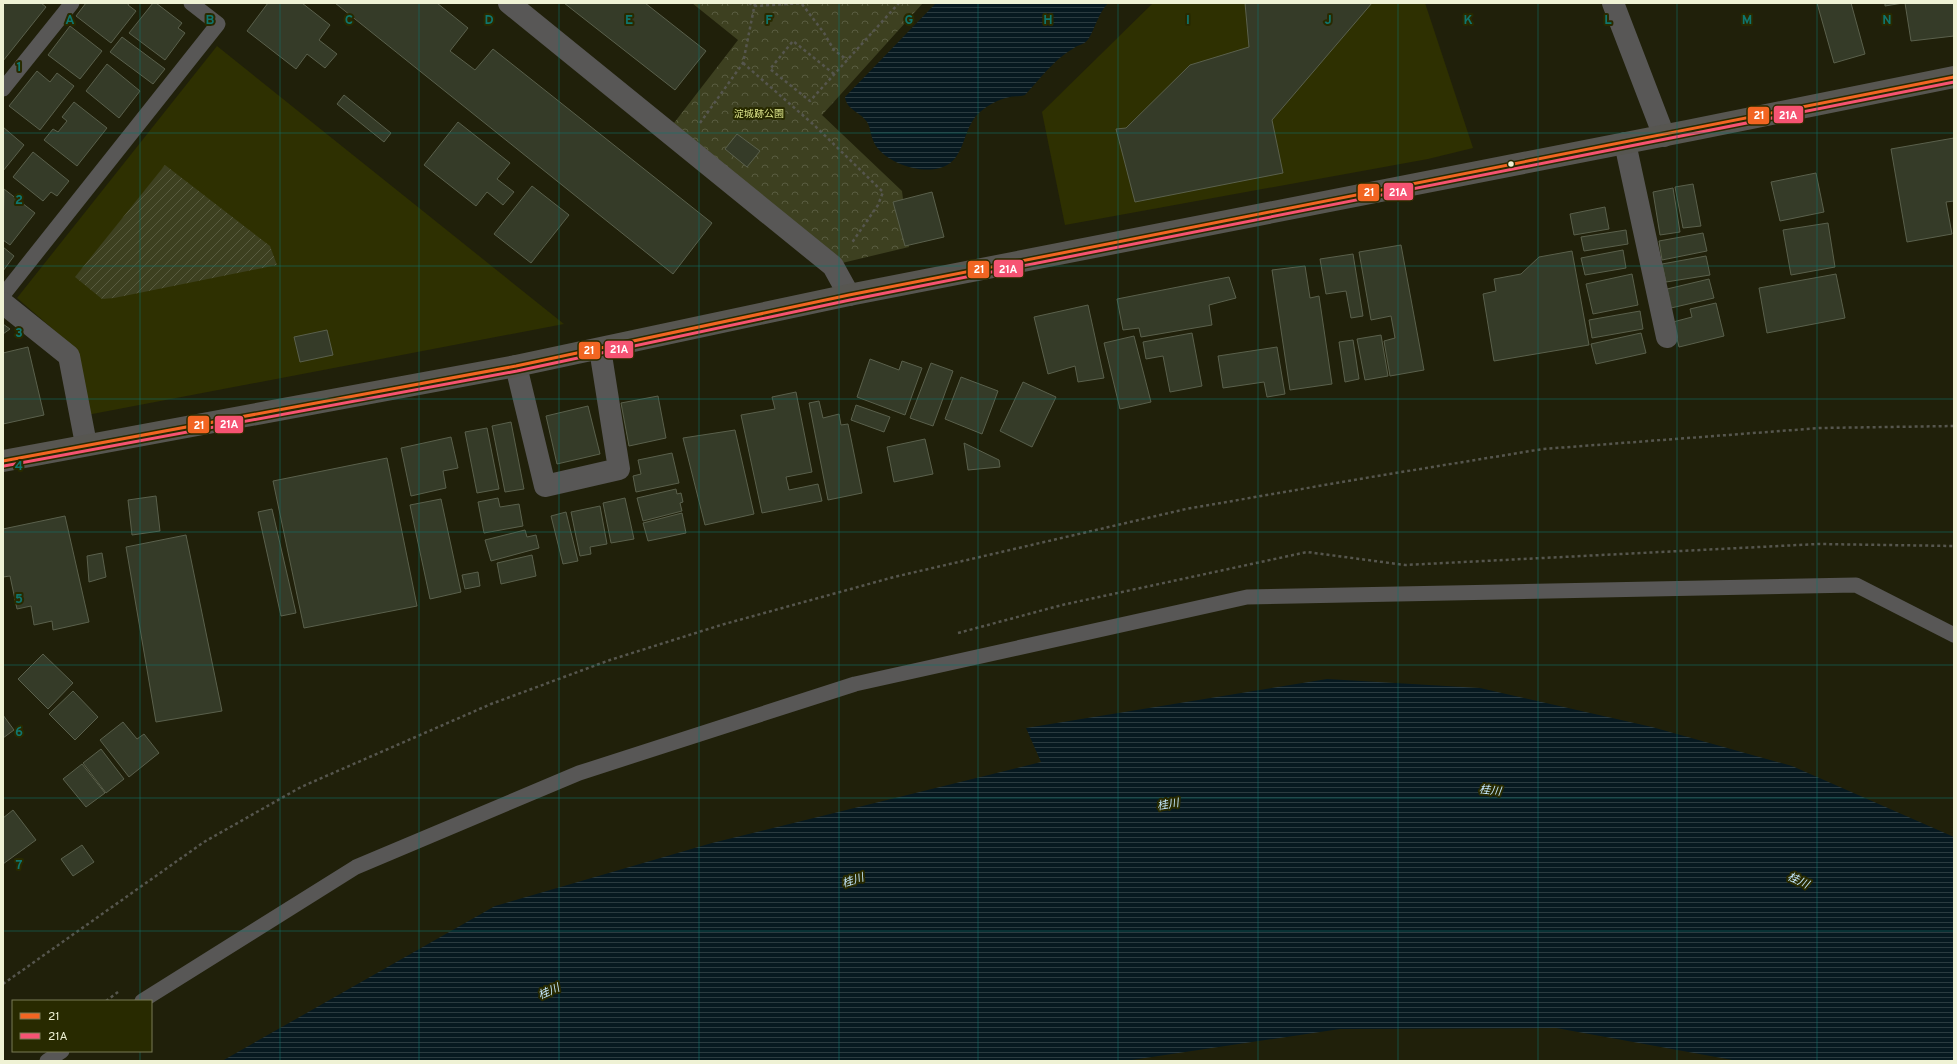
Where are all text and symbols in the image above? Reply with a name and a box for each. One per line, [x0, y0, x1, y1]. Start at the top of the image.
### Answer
text: A [65, 13, 75, 29]
text: B [206, 13, 215, 29]
text: C [345, 13, 353, 29]
text: D [484, 13, 494, 29]
text: E [625, 13, 633, 29]
text: F [765, 13, 773, 29]
text: G [905, 13, 914, 29]
text: H [1043, 13, 1053, 29]
text: I [1186, 13, 1190, 29]
text: J [1324, 13, 1332, 29]
text: K [1463, 13, 1473, 29]
text: L [1604, 13, 1612, 29]
text: M [1742, 13, 1752, 29]
text: N [1882, 13, 1892, 29]
text: 1 [16, 60, 22, 76]
line badge: 21A [1773, 105, 1804, 124]
line badge: 21 [1747, 106, 1770, 125]
park label: 淀城跡公園 [734, 108, 784, 121]
text: 21 [1753, 109, 1765, 123]
text: 21A [1779, 109, 1797, 123]
unlabelled marker [1506, 159, 1516, 169]
line badge: 21A [1383, 182, 1414, 201]
line badge: 21 [1357, 183, 1380, 202]
text: 21 [1363, 186, 1375, 200]
text: 21A [1389, 186, 1407, 200]
text: 2 [15, 193, 23, 209]
line badge: 21A [993, 259, 1024, 278]
line badge: 21 [967, 260, 990, 279]
text: 21 [973, 263, 985, 277]
text: 21A [999, 263, 1017, 277]
text: 3 [15, 326, 23, 342]
line badge: 21A [604, 340, 634, 359]
line badge: 21 [578, 341, 601, 360]
text: 21A [610, 343, 628, 357]
text: 21 [583, 344, 595, 358]
line badge: 21 [187, 415, 210, 434]
line badge: 21A [214, 415, 244, 434]
text: 21A [220, 418, 238, 432]
text: 21 [193, 419, 205, 433]
text: 4 [15, 459, 23, 475]
text: 5 [15, 592, 23, 608]
text: 6 [15, 725, 23, 741]
water label: 桂川 [1478, 783, 1503, 799]
water label: 桂川 [1156, 796, 1181, 814]
text: 7 [16, 858, 23, 874]
water label: 桂川 [1785, 870, 1812, 892]
water label: 桂川 [840, 871, 867, 891]
water label: 桂川 [536, 981, 563, 1003]
legend [12, 1000, 152, 1052]
text: 21 [48, 1009, 60, 1025]
text: 21A [48, 1029, 68, 1045]

